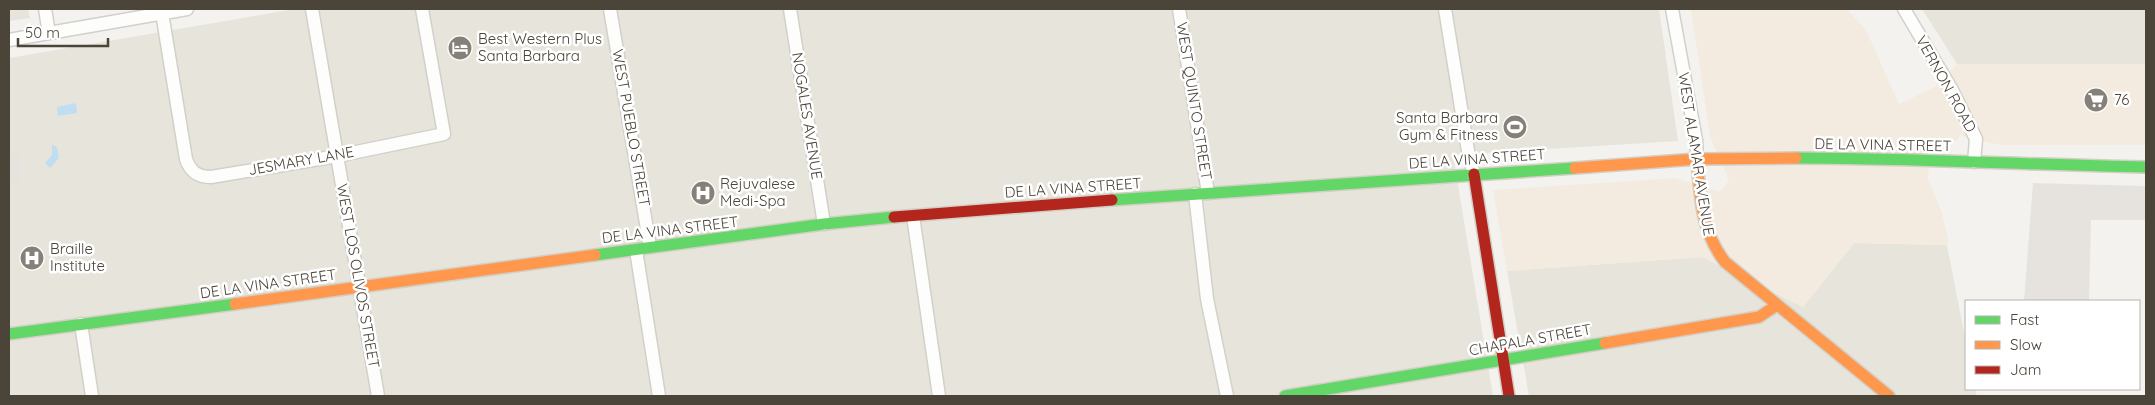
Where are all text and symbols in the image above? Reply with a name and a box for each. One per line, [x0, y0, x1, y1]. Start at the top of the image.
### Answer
scale bar [18, 15, 108, 47]
street label: WEST QUINTO STREET [1173, 21, 1216, 181]
text: 50 m [25, 23, 60, 42]
place label: Best Western Plus Santa Barbara [478, 29, 602, 65]
street label: VERNON ROAD [1912, 32, 1981, 136]
hotel icon: Best Western Plus Santa Barbara [447, 35, 473, 61]
street label: WEST PUEBLO STREET [608, 48, 655, 208]
street label: NOGALES AVENUE [788, 51, 827, 181]
street label: WEST ALAMAR AVENUE [1674, 71, 1719, 237]
supermarket icon: 76 [2083, 87, 2109, 113]
place label: 76 [2114, 90, 2129, 109]
place label: Santa Barbara Gym & Fitness [1396, 108, 1498, 144]
sports icon: Santa Barbara Gym & Fitness [1502, 114, 1528, 140]
street label: DE LA VINA STREET [1814, 134, 1952, 155]
street label: JESMARY LANE [247, 142, 355, 179]
street label: DE LA VINA STREET [1408, 144, 1546, 173]
street label: DE LA VINA STREET [1004, 173, 1142, 202]
place label: Rejuvalese Medi-Spa [720, 174, 795, 210]
hospital icon: Rejuvalese Medi-Spa [690, 180, 716, 206]
street label: WEST LOS OLIVOS STREET [333, 182, 384, 370]
street label: DE LA VINA STREET [601, 212, 739, 247]
place label: Braille Institute [50, 239, 105, 275]
hospital icon: Braille Institute [19, 245, 45, 271]
street label: DE LA VINA STREET [199, 265, 337, 302]
legend [1965, 300, 2140, 390]
text: Fast [2010, 310, 2039, 329]
street label: CHAPALA STREET [1467, 319, 1593, 360]
text: Slow [2010, 335, 2042, 354]
text: Jam [2010, 360, 2041, 379]

